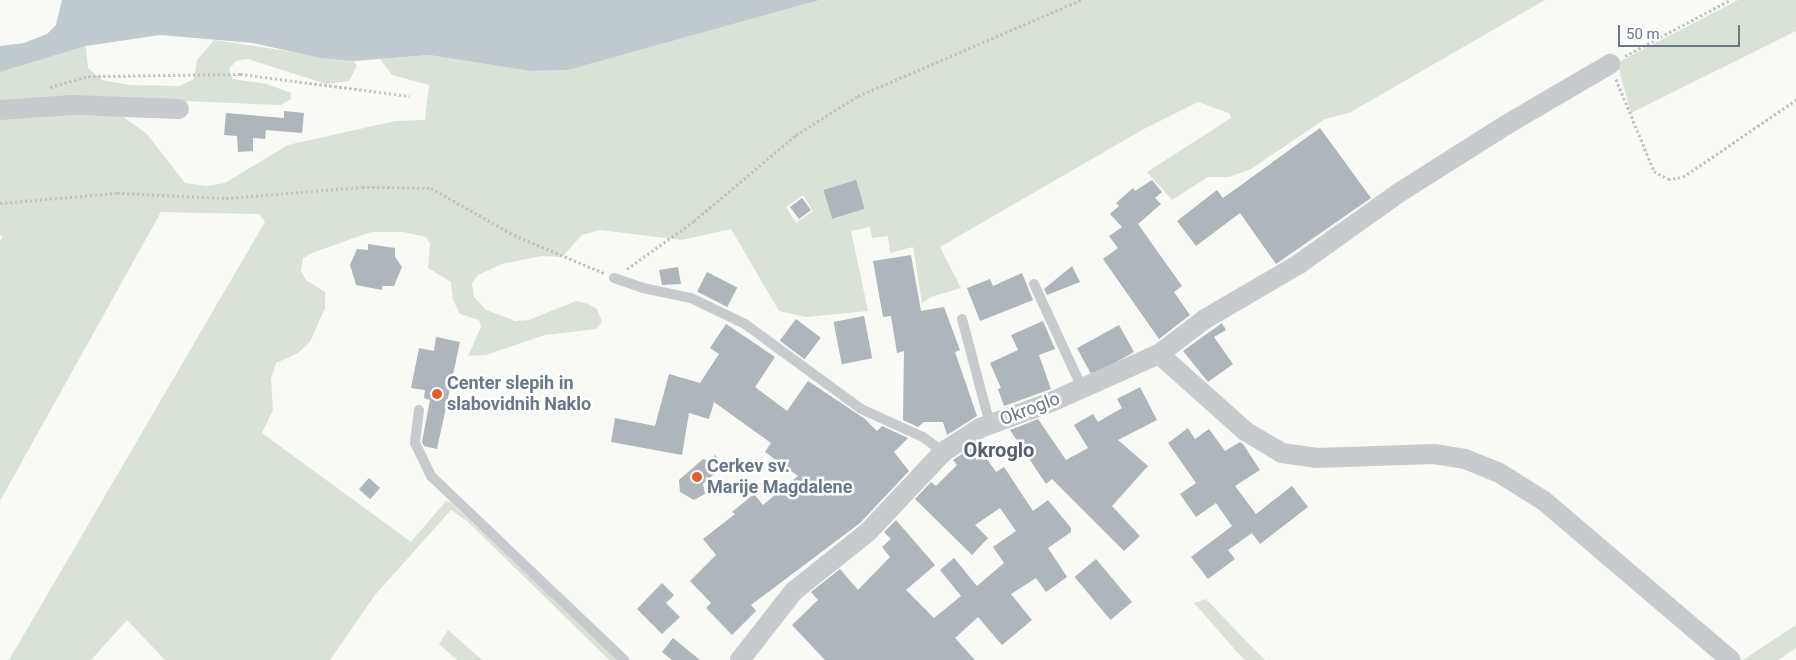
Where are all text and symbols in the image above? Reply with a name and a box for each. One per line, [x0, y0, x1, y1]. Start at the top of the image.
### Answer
scale bar [1621, 15, 1744, 47]
text: 50 m [1626, 25, 1660, 43]
place label: Center slepih in slabovidnih Naklo [447, 373, 591, 416]
marker: Center slepih in slabovidnih Naklo [431, 388, 443, 400]
street label: Okroglo [997, 388, 1063, 430]
district label: Okroglo [964, 438, 1034, 462]
place label: Cerkev sv. Marije Magdalene [707, 456, 852, 498]
marker: Cerkev sv. Marije Magdalene [691, 471, 703, 483]

